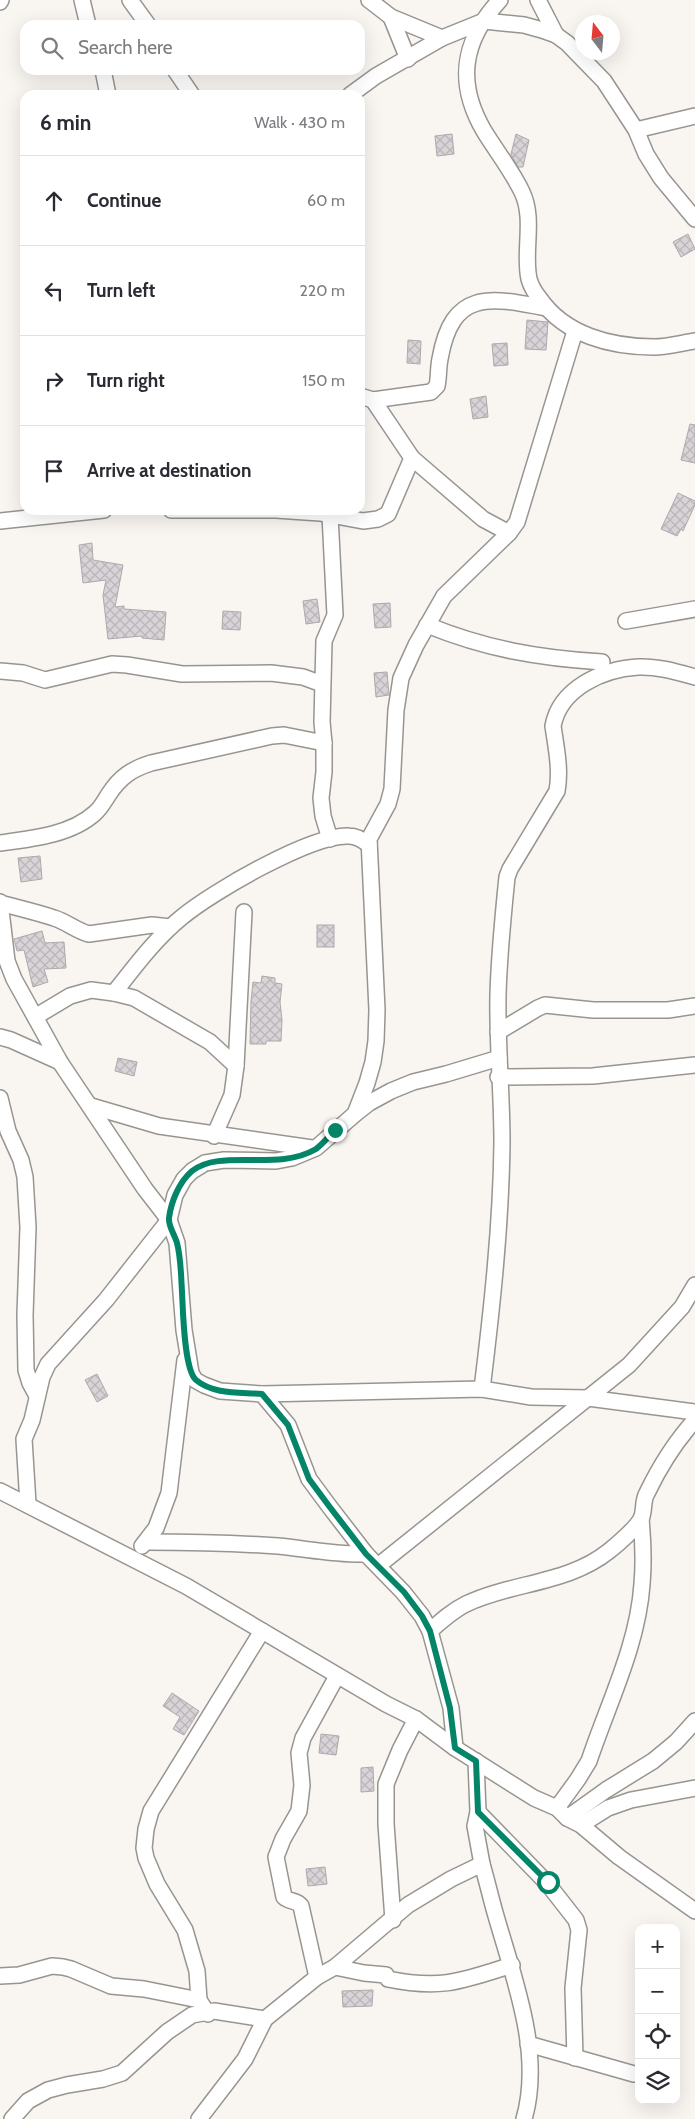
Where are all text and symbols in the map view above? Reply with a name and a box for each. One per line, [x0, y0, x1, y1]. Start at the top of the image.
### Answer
north arrow [575, 15, 620, 60]
search box [20, 20, 365, 75]
icon: search [38, 34, 66, 62]
text: Search here [78, 36, 172, 59]
text: 6 min [40, 110, 91, 135]
text: Walk · 430 m [254, 113, 345, 132]
icon: ahead [40, 187, 68, 215]
text: Continue [87, 189, 161, 212]
text: 60 m [307, 191, 345, 210]
icon: left [40, 277, 68, 305]
text: Turn left [87, 279, 155, 302]
text: 220 m [299, 281, 345, 300]
icon: right [40, 367, 68, 395]
text: Turn right [87, 369, 165, 392]
text: 150 m [302, 371, 345, 390]
icon: arrive [40, 457, 68, 485]
text: Arrive at destination [87, 459, 251, 482]
route end [324, 1119, 347, 1142]
route start [537, 1871, 560, 1894]
map controls [635, 1924, 680, 2104]
button: + [635, 1924, 680, 1969]
button: − [635, 1969, 680, 2014]
button: locate [635, 2014, 680, 2059]
button: layers [635, 2059, 680, 2104]

